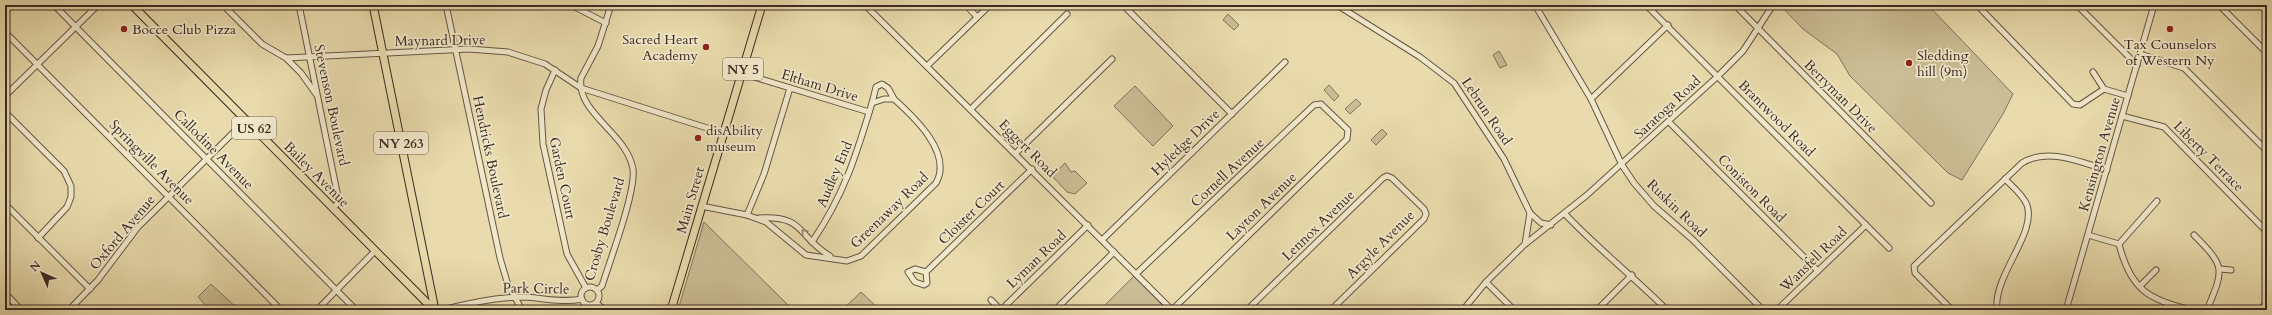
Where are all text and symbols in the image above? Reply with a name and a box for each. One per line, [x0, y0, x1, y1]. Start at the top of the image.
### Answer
place label: Bocce Club Pizza [132, 20, 236, 39]
marker: Bocce Club Pizza [119, 24, 129, 34]
marker: Tax Counselors of Western Ny [2165, 24, 2175, 34]
street label: Maynard Drive [394, 30, 486, 51]
place label: Sacred Heart Academy [622, 30, 699, 65]
place label: Tax Counselors of Western Ny [2124, 35, 2217, 70]
marker: Sacred Heart Academy [701, 42, 711, 52]
street label: Stevenson Boulevard [309, 43, 354, 168]
place label: Sledding hill (9m) [1917, 46, 1969, 81]
street label: Berryman Drive [1800, 55, 1882, 137]
road number: NY 5 [723, 58, 763, 80]
marker: Sledding hill (9m) [1904, 58, 1914, 68]
street label: Eltham Drive [779, 65, 861, 106]
street label: Saratoga Road [1630, 71, 1705, 143]
street label: Lebrun Road [1457, 74, 1516, 149]
street label: Brantwood Road [1734, 76, 1820, 161]
street label: Hendricks Boulevard [468, 94, 513, 221]
street label: Kensington Avenue [2074, 95, 2125, 214]
street label: Callodine Avenue [169, 105, 258, 194]
street label: Hyledge Drive [1147, 105, 1224, 180]
street label: Eggert Road [994, 115, 1061, 182]
street label: Springville Avenue [105, 116, 198, 209]
road number: US 62 [232, 117, 276, 139]
street label: Liberty Terrace [2169, 117, 2248, 196]
place label: disAbility museum [706, 121, 763, 156]
road number: NY 263 [374, 132, 428, 154]
marker: disAbility museum [693, 133, 703, 143]
street label: Cornell Avenue [1186, 133, 1268, 211]
street label: Garden Court [545, 135, 581, 221]
street label: Bailey Avenue [280, 137, 354, 211]
street label: Audley End [812, 138, 857, 210]
street label: Coniston Road [1713, 150, 1790, 227]
street label: Main Street [672, 164, 709, 236]
street label: Greenaway Road [846, 168, 933, 253]
street label: Layton Avenue [1222, 168, 1301, 245]
street label: Crosby Boulevard [580, 175, 629, 283]
street label: Cloister Court [934, 175, 1009, 249]
street label: Ruskin Road [1643, 175, 1711, 242]
street label: Lennox Avenue [1278, 186, 1359, 265]
street label: Oxford Avenue [85, 191, 159, 274]
street label: Argyle Avenue [1342, 206, 1419, 283]
street label: Wansfell Road [1775, 222, 1851, 297]
street label: Lyman Road [1002, 226, 1071, 293]
one-way arrow [801, 229, 809, 237]
north arrow [22, 253, 62, 293]
text: N [27, 257, 44, 275]
street label: Park Circle [502, 278, 570, 299]

